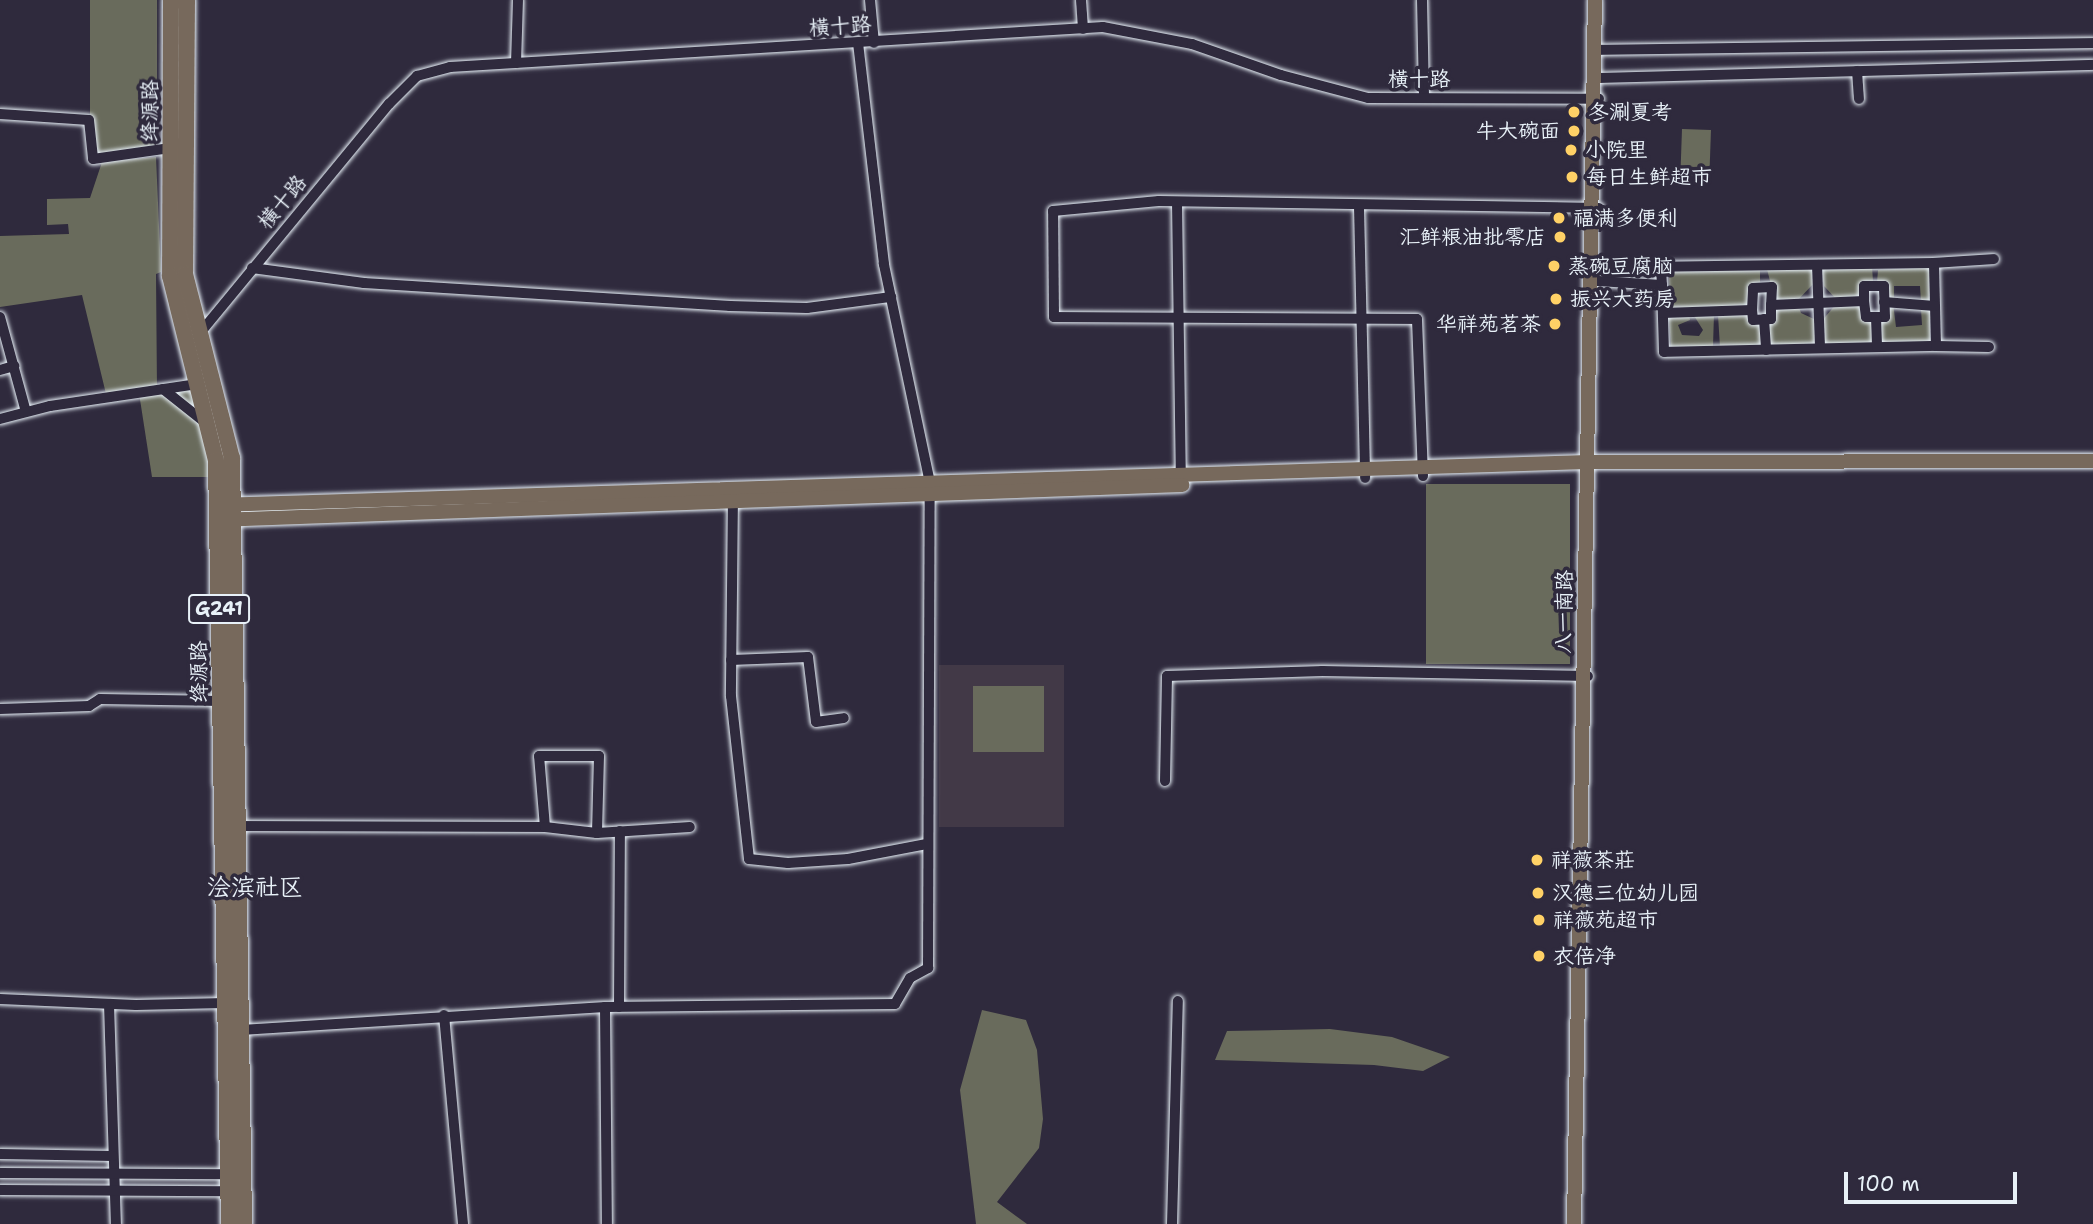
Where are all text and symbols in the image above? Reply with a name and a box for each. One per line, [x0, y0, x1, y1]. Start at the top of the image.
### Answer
street label: 横十路 [808, 11, 872, 41]
street label: 横十路 [1388, 66, 1450, 92]
street label: 绛源路 [137, 80, 163, 142]
place label: 冬涮夏考 [1588, 99, 1672, 125]
marker: 冬涮夏考 [1566, 104, 1582, 120]
place label: 牛大碗面 [1476, 118, 1560, 144]
marker: 牛大碗面 [1566, 123, 1582, 139]
place label: 小院里 [1585, 137, 1648, 163]
marker: 小院里 [1563, 142, 1579, 158]
place label: 每日生鲜超市 [1586, 164, 1712, 190]
marker: 每日生鲜超市 [1564, 169, 1580, 185]
street label: 横十路 [252, 170, 312, 234]
place label: 福满多便利 [1573, 205, 1678, 231]
marker: 福满多便利 [1551, 210, 1567, 226]
place label: 汇鲜粮油批零店 [1399, 224, 1546, 250]
marker: 汇鲜粮油批零店 [1552, 229, 1568, 245]
place label: 蒸碗豆腐脑 [1568, 253, 1673, 279]
marker: 蒸碗豆腐脑 [1546, 258, 1562, 274]
place label: 振兴大药房 [1570, 286, 1675, 312]
marker: 振兴大药房 [1548, 291, 1564, 307]
place label: 华祥苑茗茶 [1436, 311, 1541, 337]
marker: 华祥苑茗茶 [1547, 316, 1563, 332]
street label: 八一南路 [1551, 570, 1577, 654]
road number: G241 [188, 594, 250, 624]
street label: 绛源路 [186, 640, 212, 704]
place label: 祥薇茶莊 [1551, 847, 1635, 873]
marker: 祥薇茶莊 [1529, 852, 1545, 868]
district label: 浍滨社区 [207, 874, 303, 902]
place label: 汉德三位幼儿园 [1552, 880, 1699, 906]
marker: 汉德三位幼儿园 [1530, 885, 1546, 901]
place label: 祥薇苑超市 [1553, 907, 1658, 933]
marker: 祥薇苑超市 [1531, 912, 1547, 928]
place label: 衣倍净 [1553, 943, 1616, 969]
marker: 衣倍净 [1531, 948, 1547, 964]
scale bar [1848, 1158, 2021, 1202]
text: 100 m [1857, 1170, 1920, 1198]

